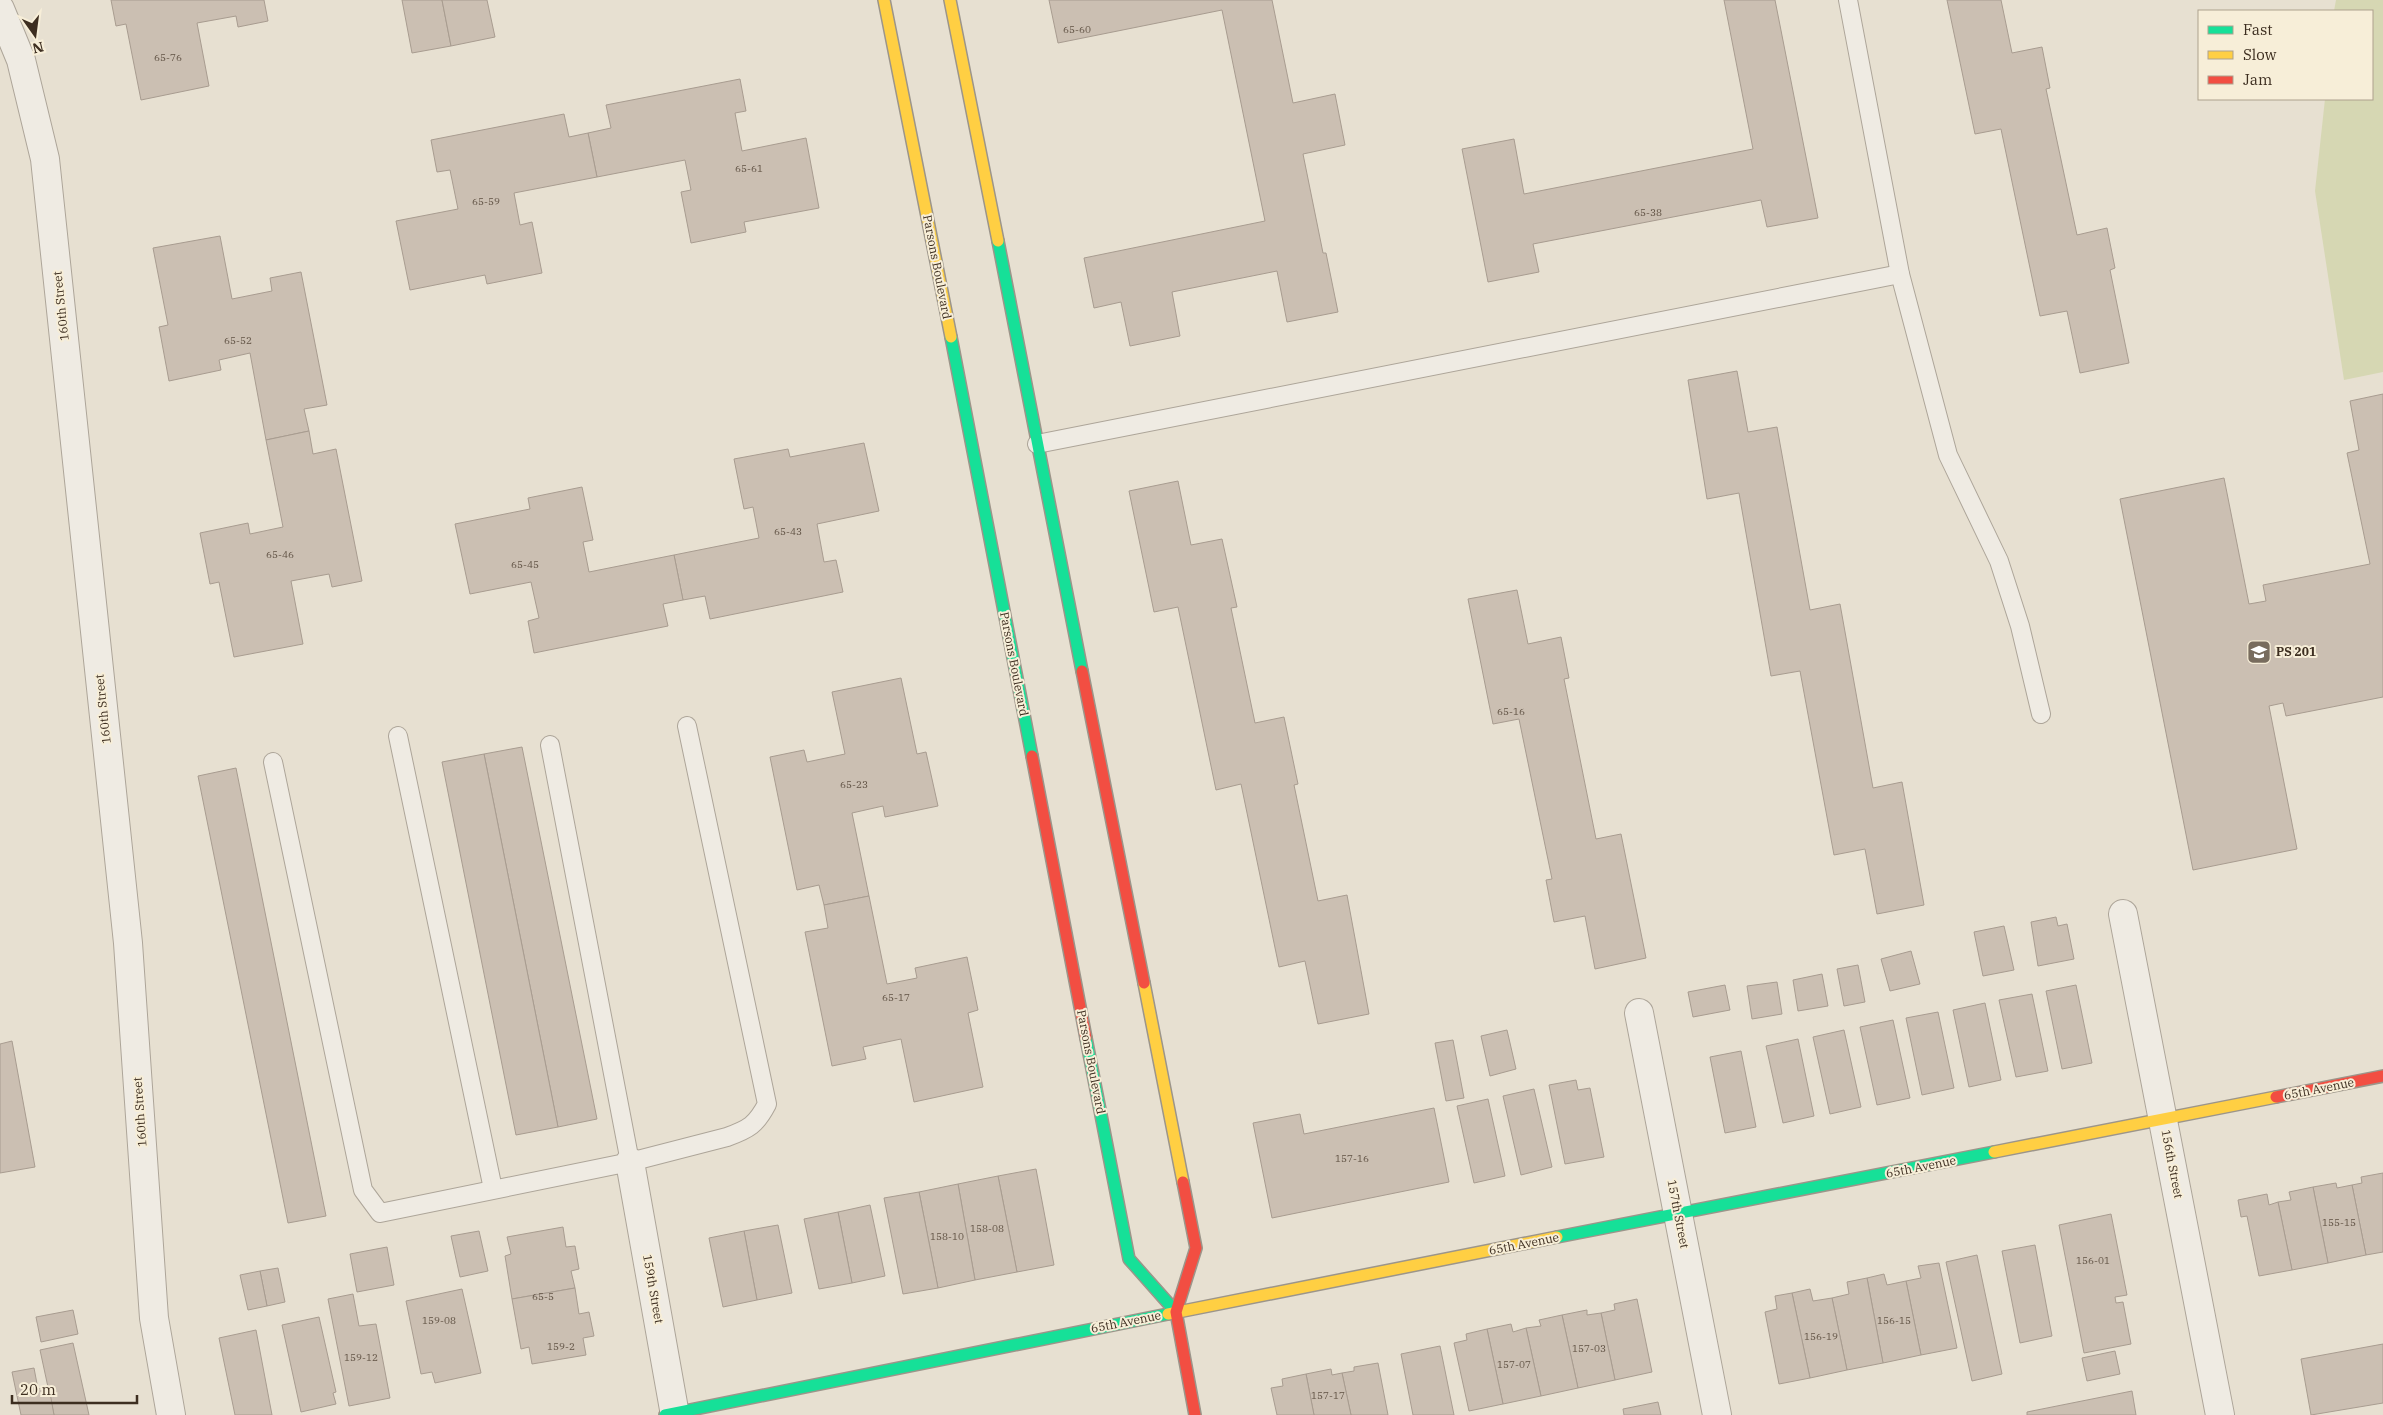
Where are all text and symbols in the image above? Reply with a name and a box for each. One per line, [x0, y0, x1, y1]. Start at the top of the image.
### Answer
north arrow [10, 10, 60, 60]
legend [2198, 10, 2373, 100]
text: Fast [2243, 20, 2273, 39]
house number: 65-60 [1063, 23, 1091, 36]
text: N [31, 38, 46, 58]
text: Slow [2243, 45, 2277, 64]
house number: 65-76 [154, 51, 182, 64]
text: Jam [2243, 70, 2272, 89]
house number: 65-61 [735, 162, 763, 175]
house number: 65-59 [472, 195, 500, 208]
house number: 65-38 [1634, 206, 1662, 219]
street label: Parsons Boulevard [920, 214, 955, 320]
street label: 160th Street [49, 271, 72, 342]
house number: 65-52 [224, 334, 252, 347]
house number: 65-43 [774, 525, 802, 538]
house number: 65-46 [266, 548, 294, 561]
house number: 65-45 [511, 558, 539, 571]
street label: Parsons Boulevard [997, 611, 1032, 717]
school or university icon: PS 201 [2246, 639, 2272, 665]
place label: PS 201 [2276, 644, 2316, 659]
street label: 160th Street [91, 674, 114, 745]
house number: 65-16 [1497, 705, 1525, 718]
house number: 65-23 [840, 778, 868, 791]
house number: 65-17 [882, 991, 910, 1004]
street label: Parsons Boulevard [1074, 1009, 1109, 1115]
street label: 65th Avenue [2283, 1074, 2355, 1103]
street label: 160th Street [130, 1077, 149, 1147]
street label: 156th Street [2158, 1128, 2187, 1200]
house number: 157-16 [1335, 1152, 1369, 1165]
street label: 65th Avenue [1885, 1152, 1957, 1181]
street label: 157th Street [1664, 1178, 1693, 1250]
house number: 155-15 [2322, 1216, 2356, 1229]
house number: 158-08 [970, 1222, 1004, 1235]
street label: 65th Avenue [1488, 1229, 1560, 1258]
house number: 158-10 [930, 1230, 964, 1243]
street label: 159th Street [640, 1253, 667, 1325]
house number: 156-01 [2076, 1254, 2110, 1267]
house number: 65-5 [532, 1290, 554, 1303]
street label: 65th Avenue [1090, 1307, 1162, 1336]
house number: 159-08 [422, 1314, 456, 1327]
house number: 156-15 [1877, 1314, 1911, 1327]
house number: 156-19 [1804, 1330, 1838, 1343]
house number: 159-2 [547, 1340, 575, 1353]
house number: 157-03 [1572, 1342, 1606, 1355]
house number: 159-12 [344, 1351, 378, 1364]
house number: 157-07 [1497, 1358, 1531, 1371]
scale bar [12, 1372, 138, 1404]
text: 20 m [20, 1380, 56, 1399]
house number: 157-17 [1311, 1389, 1345, 1402]

